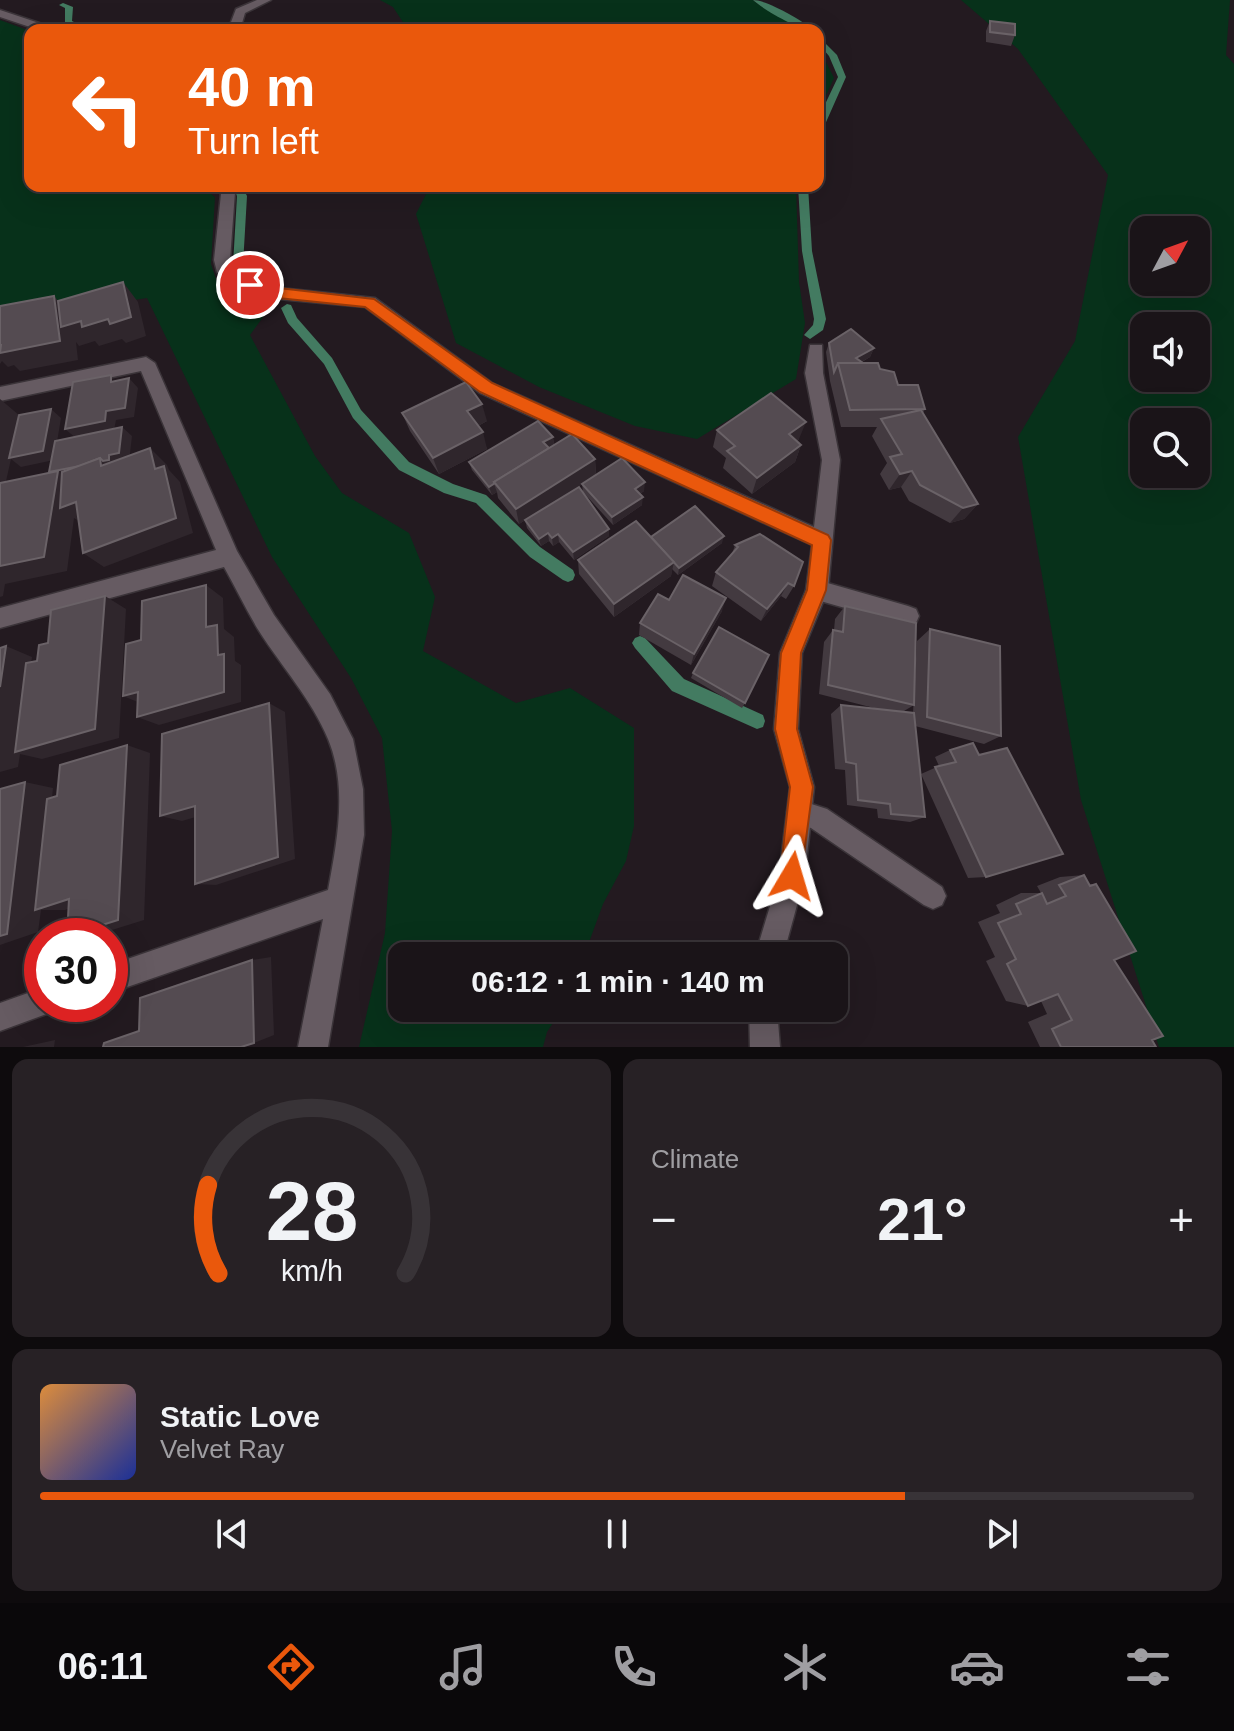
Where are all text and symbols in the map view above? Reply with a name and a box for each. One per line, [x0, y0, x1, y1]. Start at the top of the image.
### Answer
text: 40 m [188, 55, 316, 118]
icon: left [56, 56, 160, 160]
text: Turn left [188, 121, 319, 162]
north arrow [1130, 216, 1210, 296]
map controls [1130, 216, 1210, 488]
pin [216, 251, 284, 319]
icon: arrive [228, 263, 272, 307]
button: sound [1130, 312, 1210, 392]
button: search [1130, 408, 1210, 488]
position arrow [750, 834, 834, 918]
speed limit sign: 30 [24, 918, 128, 1022]
text: 06:12 · 1 min · 140 m [471, 965, 765, 998]
text: Climate [651, 1144, 739, 1174]
text: 28 [265, 1165, 358, 1258]
text: 21° [877, 1186, 968, 1253]
text: − [651, 1195, 677, 1244]
text: + [1168, 1195, 1194, 1244]
text: km/h [281, 1255, 342, 1287]
text: Static Love [160, 1400, 320, 1433]
text: Velvet Ray [160, 1434, 284, 1464]
icon: previous [210, 1512, 254, 1556]
icon: pause [595, 1512, 639, 1556]
icon: next [980, 1512, 1024, 1556]
icon: directions [263, 1639, 319, 1695]
icon: music [435, 1639, 491, 1695]
icon: phone [606, 1639, 662, 1695]
icon: climate [777, 1639, 833, 1695]
icon: car [949, 1639, 1005, 1695]
icon: filters [1120, 1639, 1176, 1695]
text: 06:11 [58, 1646, 148, 1687]

